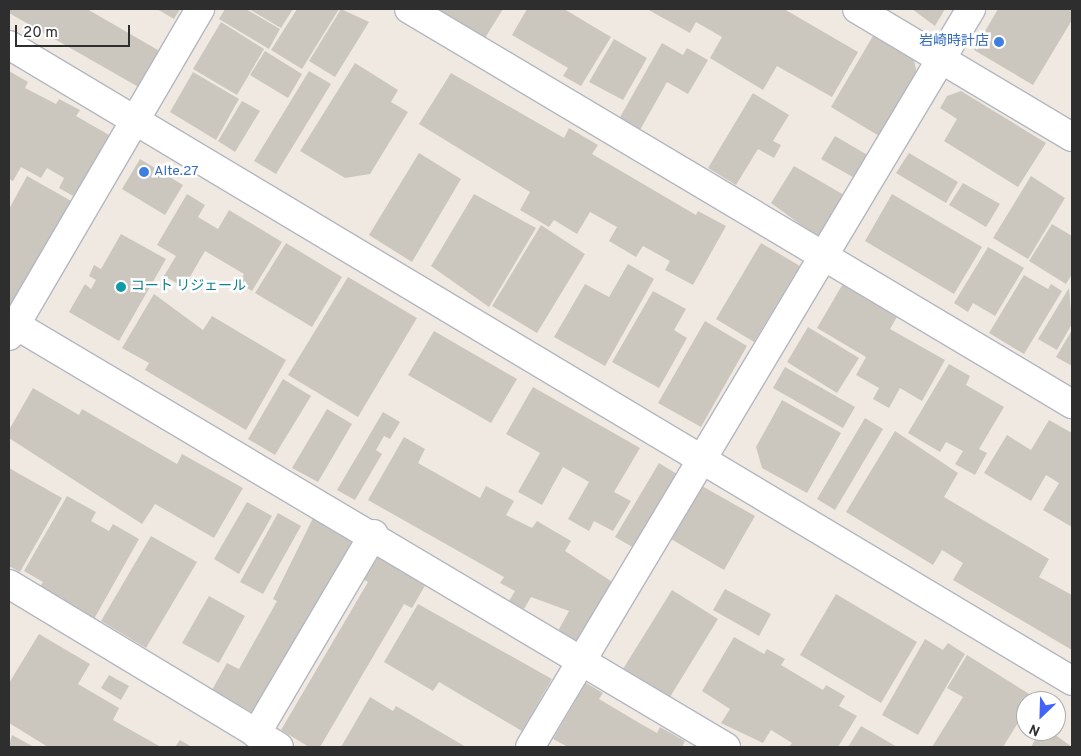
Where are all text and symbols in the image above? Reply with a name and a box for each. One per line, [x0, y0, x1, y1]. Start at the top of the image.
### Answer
scale bar [18, 15, 132, 47]
text: 20 m [23, 24, 58, 43]
place label: 岩崎時計店 [919, 34, 989, 50]
marker: 岩崎時計店 [993, 36, 1005, 48]
place label: Alte.27 [154, 164, 199, 180]
marker: Alte.27 [138, 166, 150, 178]
place label: コート リジェール [131, 279, 246, 295]
marker: コート リジェール [115, 281, 127, 293]
north arrow [1016, 691, 1066, 741]
text: N [1027, 719, 1043, 739]

